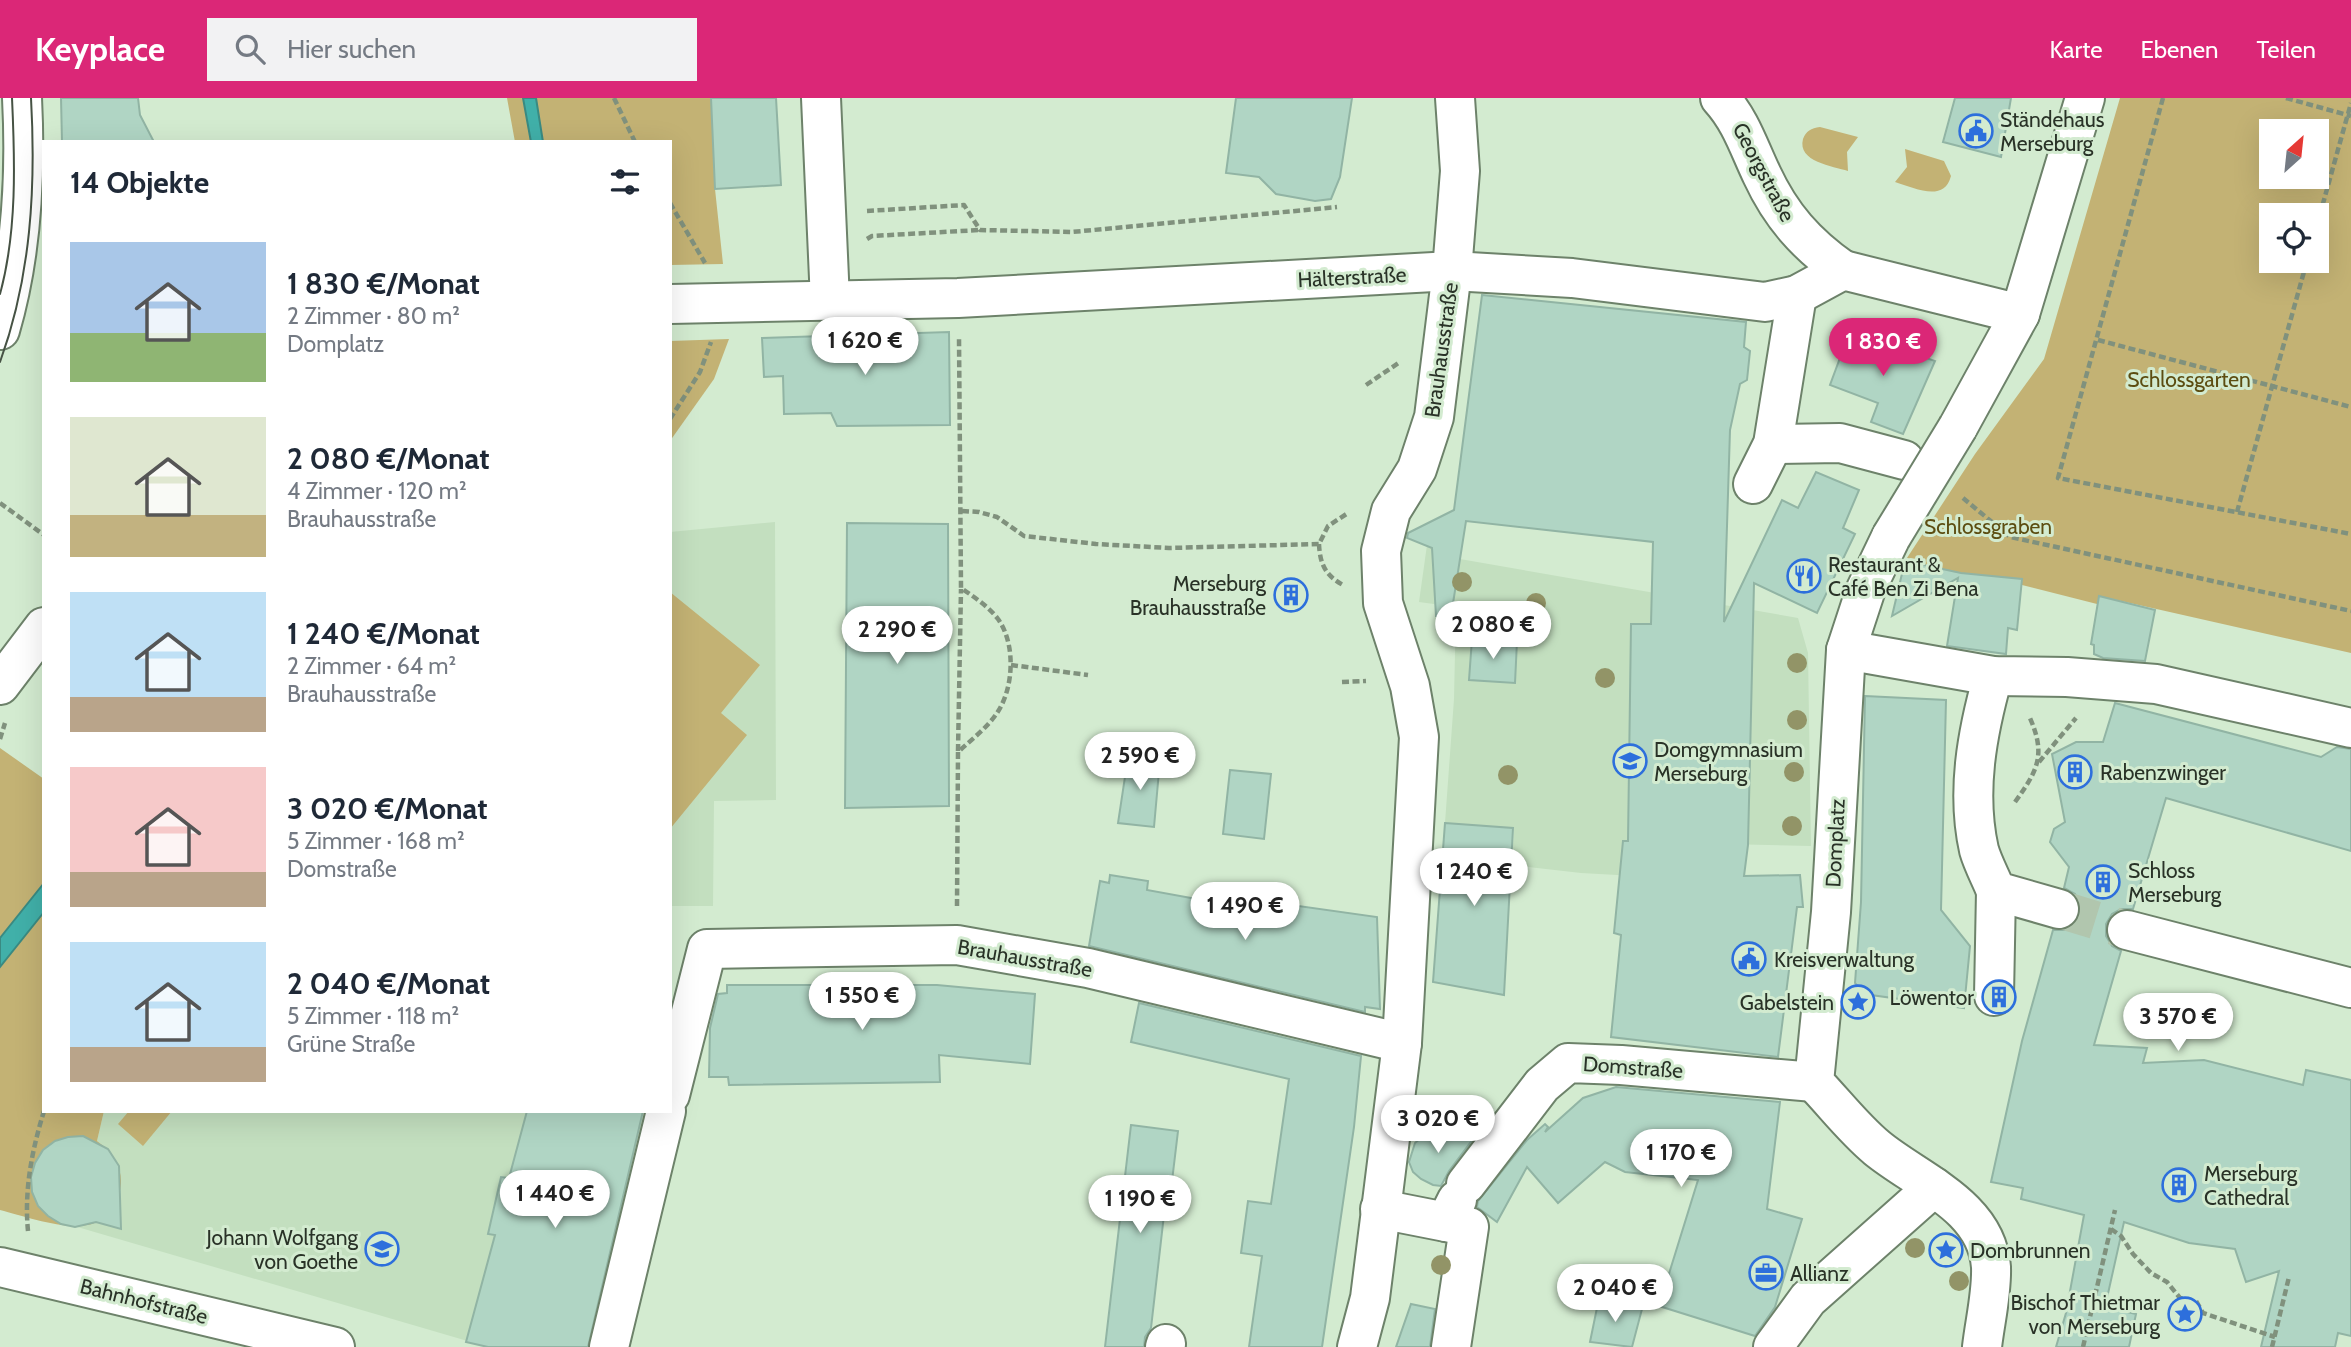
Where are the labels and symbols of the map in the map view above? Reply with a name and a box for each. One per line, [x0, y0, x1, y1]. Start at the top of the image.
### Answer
place label: Ständehaus Merseburg [2000, 107, 2105, 156]
public building icon: Ständehaus Merseburg [1957, 112, 1995, 150]
street label: Georgstraße [1728, 118, 1801, 226]
north arrow [2259, 119, 2329, 189]
street label: Hälterstraße [1297, 262, 1407, 292]
street label: Brauhausstraße [1419, 281, 1463, 419]
pin: 1 620 € [800, 317, 930, 377]
pin: 1 830 € [1818, 318, 1948, 378]
park label: Schlossgarten [2127, 367, 2251, 392]
park label: Schlossgraben [1924, 514, 2052, 539]
place label: Restaurant & Café Ben Zi Bena [1828, 552, 1979, 601]
restaurant icon: Restaurant & Café Ben Zi Bena [1785, 557, 1823, 595]
place label: Merseburg Brauhausstraße [1130, 571, 1267, 620]
building icon: Merseburg Brauhausstraße [1272, 576, 1310, 614]
pin: 2 080 € [1428, 602, 1558, 661]
pin: 2 290 € [832, 606, 962, 666]
pin: 2 590 € [1075, 732, 1205, 792]
place label: Domgymnasium Merseburg [1654, 737, 1803, 786]
school or university icon: Domgymnasium Merseburg [1611, 742, 1649, 780]
building icon: Rabenzwinger [2056, 753, 2094, 791]
place label: Rabenzwinger [2100, 760, 2226, 785]
street label: Domplatz [1820, 798, 1850, 888]
pin: 1 240 € [1409, 848, 1539, 908]
place label: Schloss Merseburg [2128, 858, 2222, 907]
building icon: Schloss Merseburg [2084, 863, 2122, 901]
pin: 1 490 € [1180, 882, 1310, 942]
street label: Brauhausstraße [956, 934, 1095, 982]
public building icon: Kreisverwaltung [1730, 940, 1768, 978]
place label: Kreisverwaltung [1774, 947, 1915, 972]
pin: 1 550 € [797, 972, 927, 1032]
building icon: Löwentor [1980, 978, 2018, 1016]
place icon: Gabelstein [1839, 983, 1877, 1021]
place label: Löwentor [1890, 985, 1974, 1010]
place label: Gabelstein [1740, 990, 1834, 1015]
pin: 3 570 € [2113, 993, 2243, 1053]
street label: Domstraße [1582, 1051, 1684, 1083]
pin: 3 020 € [1373, 1096, 1503, 1155]
pin: 1 170 € [1616, 1130, 1746, 1189]
place label: Merseburg Cathedral [2204, 1161, 2298, 1210]
building icon: Merseburg Cathedral [2160, 1166, 2198, 1204]
pin: 1 440 € [490, 1170, 620, 1230]
pin: 1 190 € [1075, 1176, 1205, 1235]
place label: Johann Wolfgang von Goethe [206, 1225, 359, 1274]
school or university icon: Johann Wolfgang von Goethe [363, 1230, 401, 1268]
place icon: Dombrunnen [1927, 1231, 1965, 1269]
place label: Dombrunnen [1970, 1238, 2090, 1263]
office icon: Allianz [1747, 1254, 1785, 1292]
place label: Allianz [1790, 1261, 1849, 1286]
pin: 2 040 € [1550, 1264, 1680, 1324]
street label: Bahnhofstraße [78, 1273, 211, 1329]
place label: Bischof Thietmar von Merseburg [2011, 1290, 2161, 1339]
place icon: Bischof Thietmar von Merseburg [2166, 1295, 2204, 1333]

